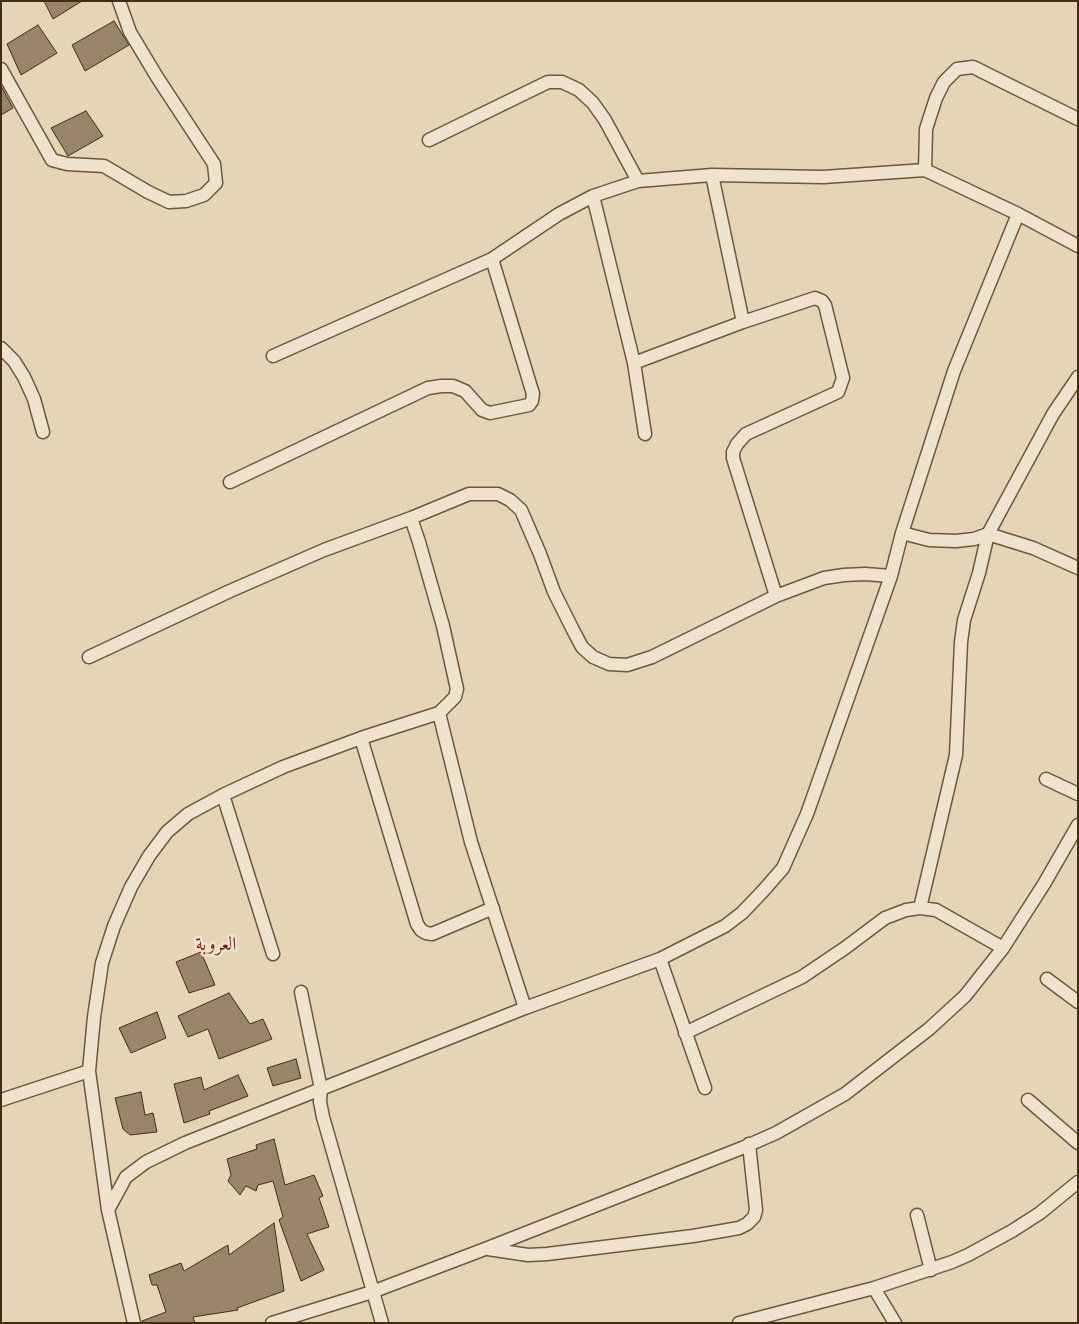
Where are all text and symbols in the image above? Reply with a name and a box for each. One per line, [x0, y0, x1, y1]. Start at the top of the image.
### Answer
district label: العروبة [196, 934, 236, 956]

